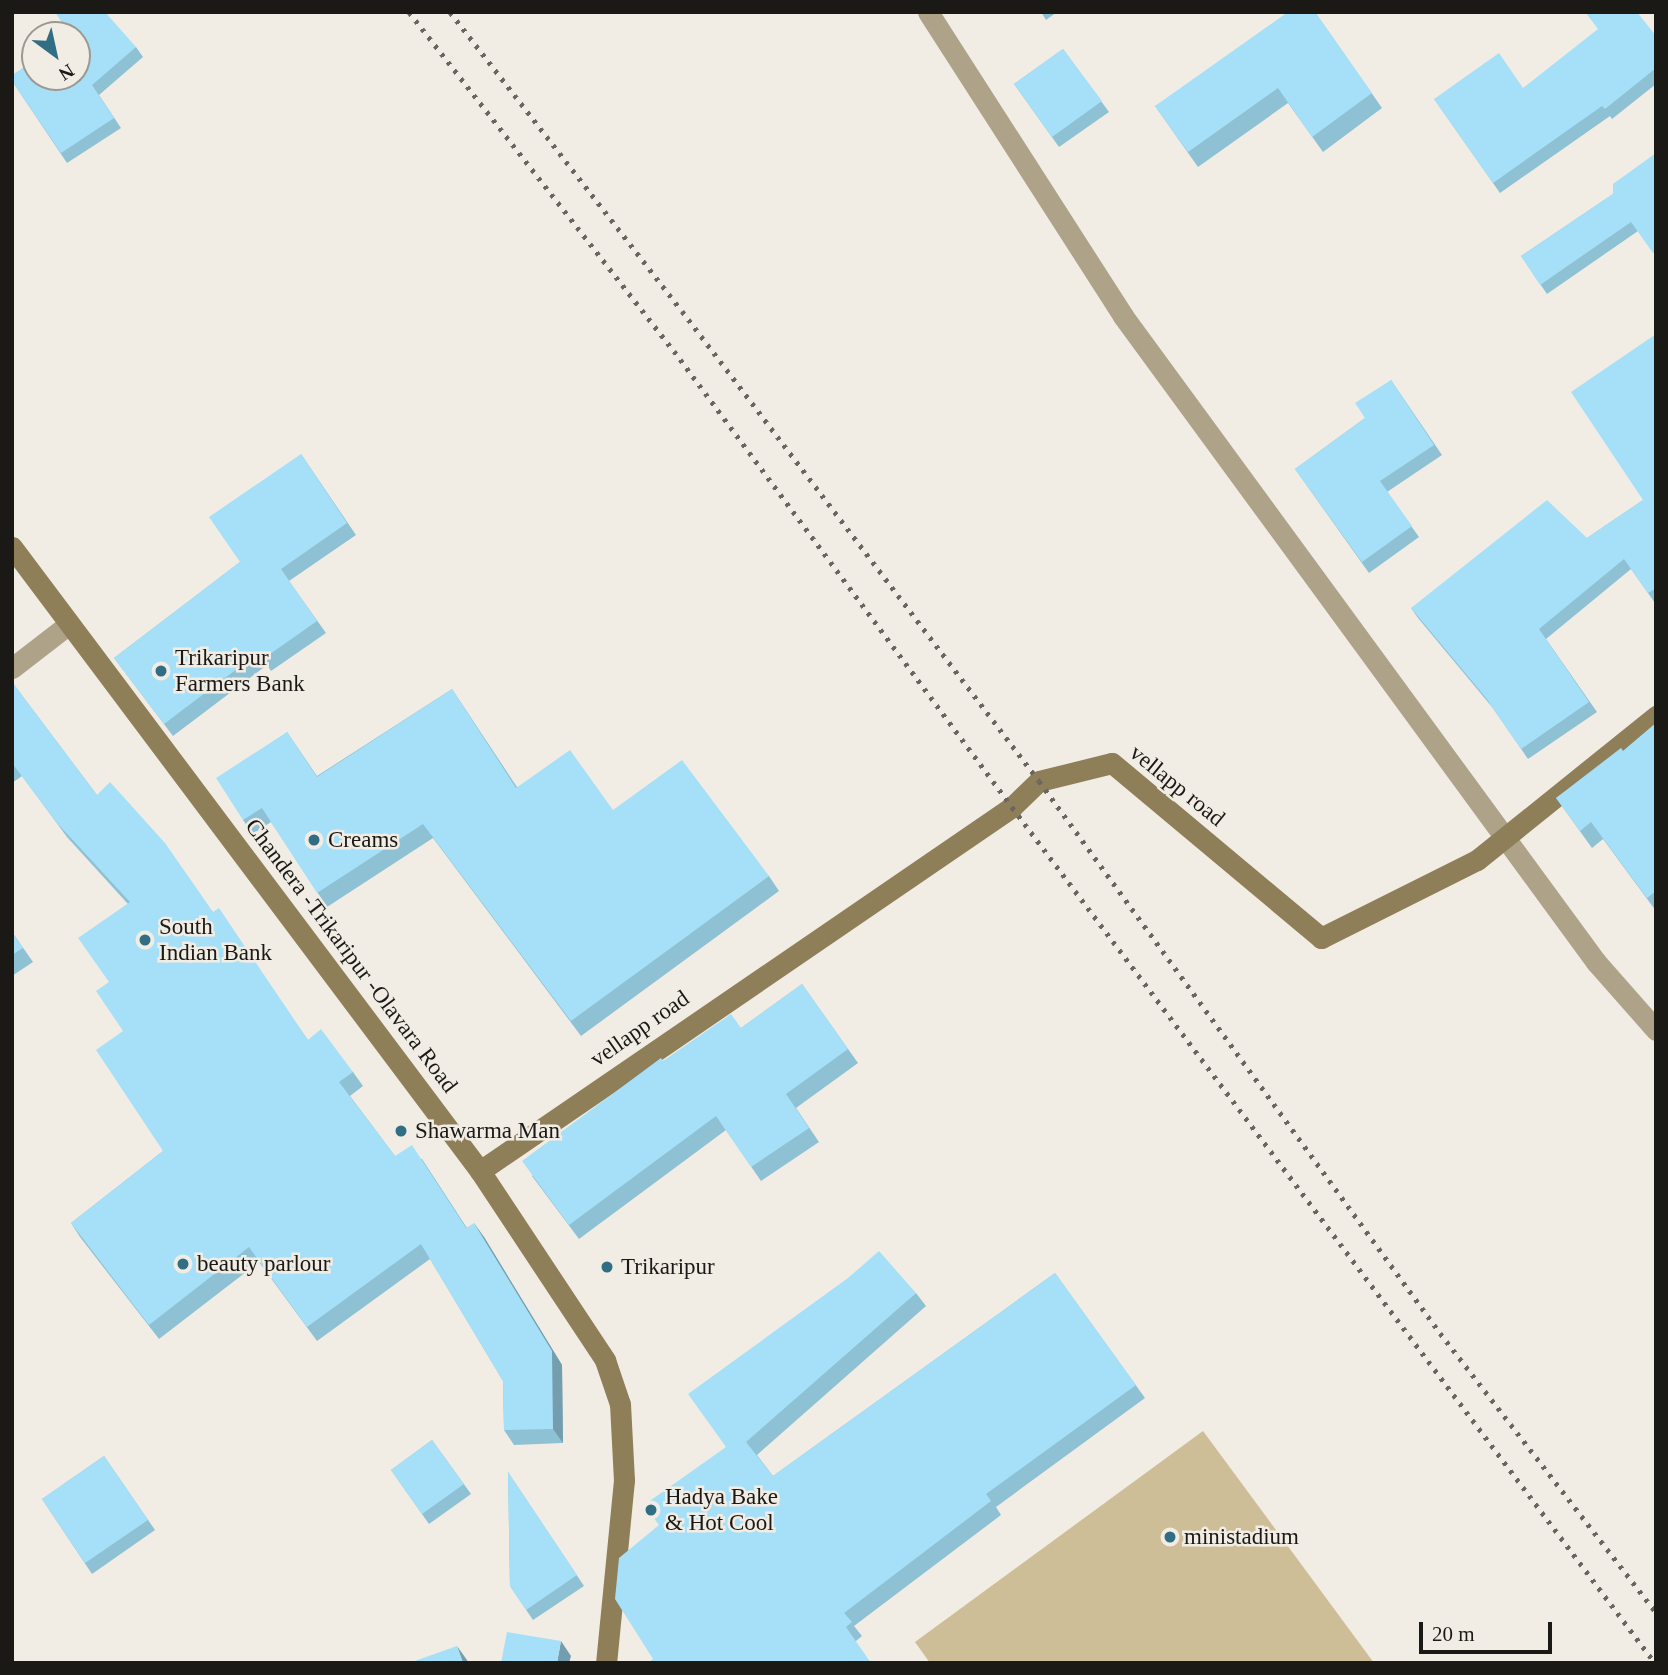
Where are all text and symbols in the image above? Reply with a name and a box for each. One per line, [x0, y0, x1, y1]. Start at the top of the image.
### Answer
north arrow [21, 21, 91, 91]
text: N [55, 60, 78, 85]
place label: Trikaripur Farmers Bank [175, 644, 305, 698]
marker: Trikaripur Farmers Bank [153, 663, 169, 679]
street label: vellapp road [1124, 739, 1230, 833]
street label: Chandera -Trikaripur -Olavara Road [239, 814, 463, 1098]
place label: Creams [328, 826, 398, 854]
marker: Creams [306, 832, 322, 848]
place label: South Indian Bank [159, 913, 272, 967]
marker: South Indian Bank [137, 932, 153, 948]
street label: vellapp road [585, 985, 695, 1073]
place label: Shawarma Man [415, 1117, 560, 1145]
marker: Shawarma Man [393, 1123, 409, 1139]
place label: beauty parlour [197, 1250, 330, 1278]
place label: Trikaripur [621, 1253, 715, 1281]
marker: beauty parlour [175, 1256, 191, 1272]
marker: Trikaripur [599, 1259, 615, 1275]
place label: Hadya Bake & Hot Cool [665, 1483, 778, 1537]
marker: Hadya Bake & Hot Cool [643, 1502, 659, 1518]
place label: ministadium [1184, 1523, 1299, 1551]
marker: ministadium [1162, 1529, 1178, 1545]
scale bar [1423, 1608, 1556, 1652]
text: 20 m [1432, 1622, 1475, 1646]

